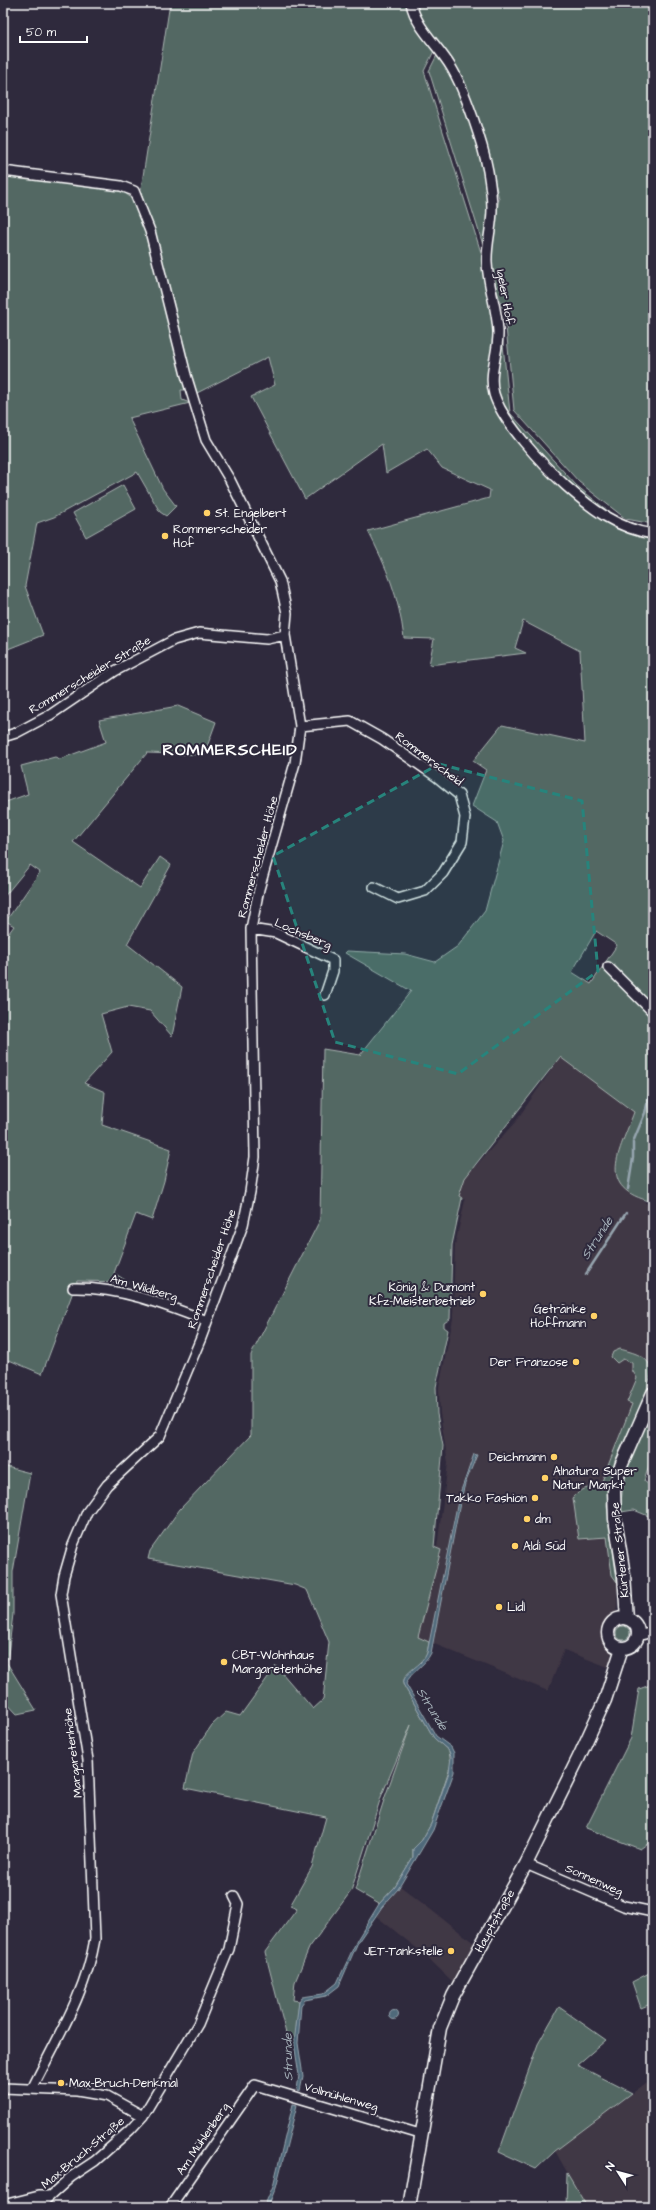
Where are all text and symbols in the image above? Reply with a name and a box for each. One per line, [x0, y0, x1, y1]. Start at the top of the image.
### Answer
scale bar [20, 18, 87, 44]
text: 50 m [26, 24, 57, 41]
street label: Igeler Hof [491, 268, 518, 327]
place label: St. Engelbert [215, 505, 287, 523]
marker: St. Engelbert [202, 508, 212, 518]
place label: Rommerscheider Hof [173, 521, 268, 552]
marker: Rommerscheider Hof [160, 531, 170, 541]
street label: Rommerscheider Straße [26, 632, 155, 718]
street label: Rommerscheid [391, 728, 467, 790]
district label: ROMMERSCHEID [162, 739, 298, 761]
street label: Rommerscheider Höhe [234, 794, 283, 920]
street label: Lochsberg [271, 914, 334, 955]
street label: Rommerscheider Höhe [184, 1206, 241, 1331]
water label: Strunde [576, 1212, 618, 1263]
street label: Am Wildberg [108, 1270, 180, 1307]
place label: König & Dumont Kfz-Meisterbetrieb [369, 1279, 475, 1310]
marker: König & Dumont Kfz-Meisterbetrieb [478, 1289, 488, 1299]
place label: Getränke Hoffmann [530, 1301, 587, 1332]
marker: Getränke Hoffmann [589, 1311, 599, 1321]
place label: Der Franzose [490, 1354, 568, 1371]
marker: Der Franzose [571, 1357, 581, 1367]
place label: Deichmann [489, 1449, 546, 1466]
marker: Deichmann [549, 1452, 559, 1462]
place label: Alnatura Super Natur Markt [553, 1463, 637, 1494]
marker: Alnatura Super Natur Markt [540, 1473, 550, 1483]
place label: Takko Fashion [446, 1490, 527, 1507]
marker: Takko Fashion [530, 1493, 540, 1503]
street label: Kürtener Straße [606, 1501, 633, 1598]
place label: dm [535, 1511, 551, 1528]
marker: dm [522, 1514, 532, 1524]
place label: Aldi Süd [523, 1538, 565, 1555]
marker: Aldi Süd [510, 1541, 520, 1551]
place label: Lidl [507, 1599, 525, 1616]
marker: Lidl [494, 1602, 504, 1612]
place label: CBT-Wohnhaus Margaretenhöhe [232, 1647, 323, 1679]
marker: CBT-Wohnhaus Margaretenhöhe [219, 1657, 229, 1667]
water label: Strunde [412, 1684, 453, 1735]
street label: Margaretenhöhe [59, 1706, 88, 1799]
street label: Sonnenweg [562, 1860, 625, 1901]
street label: Hauptstraße [471, 1886, 520, 1956]
place label: JET-Tankstelle [364, 1943, 444, 1960]
marker: JET-Tankstelle [446, 1946, 456, 1956]
water label: Strunde [279, 2032, 297, 2081]
place label: Max-Bruch-Denkmal [69, 2075, 178, 2092]
marker: Max-Bruch-Denkmal [56, 2078, 66, 2088]
street label: Vollmühlenweg [302, 2078, 380, 2117]
street label: Am Mühlenberg [172, 2099, 234, 2179]
street label: Max-Bruch-Straße [38, 2113, 129, 2193]
north arrow [598, 2152, 638, 2192]
text: N [602, 2159, 618, 2174]

